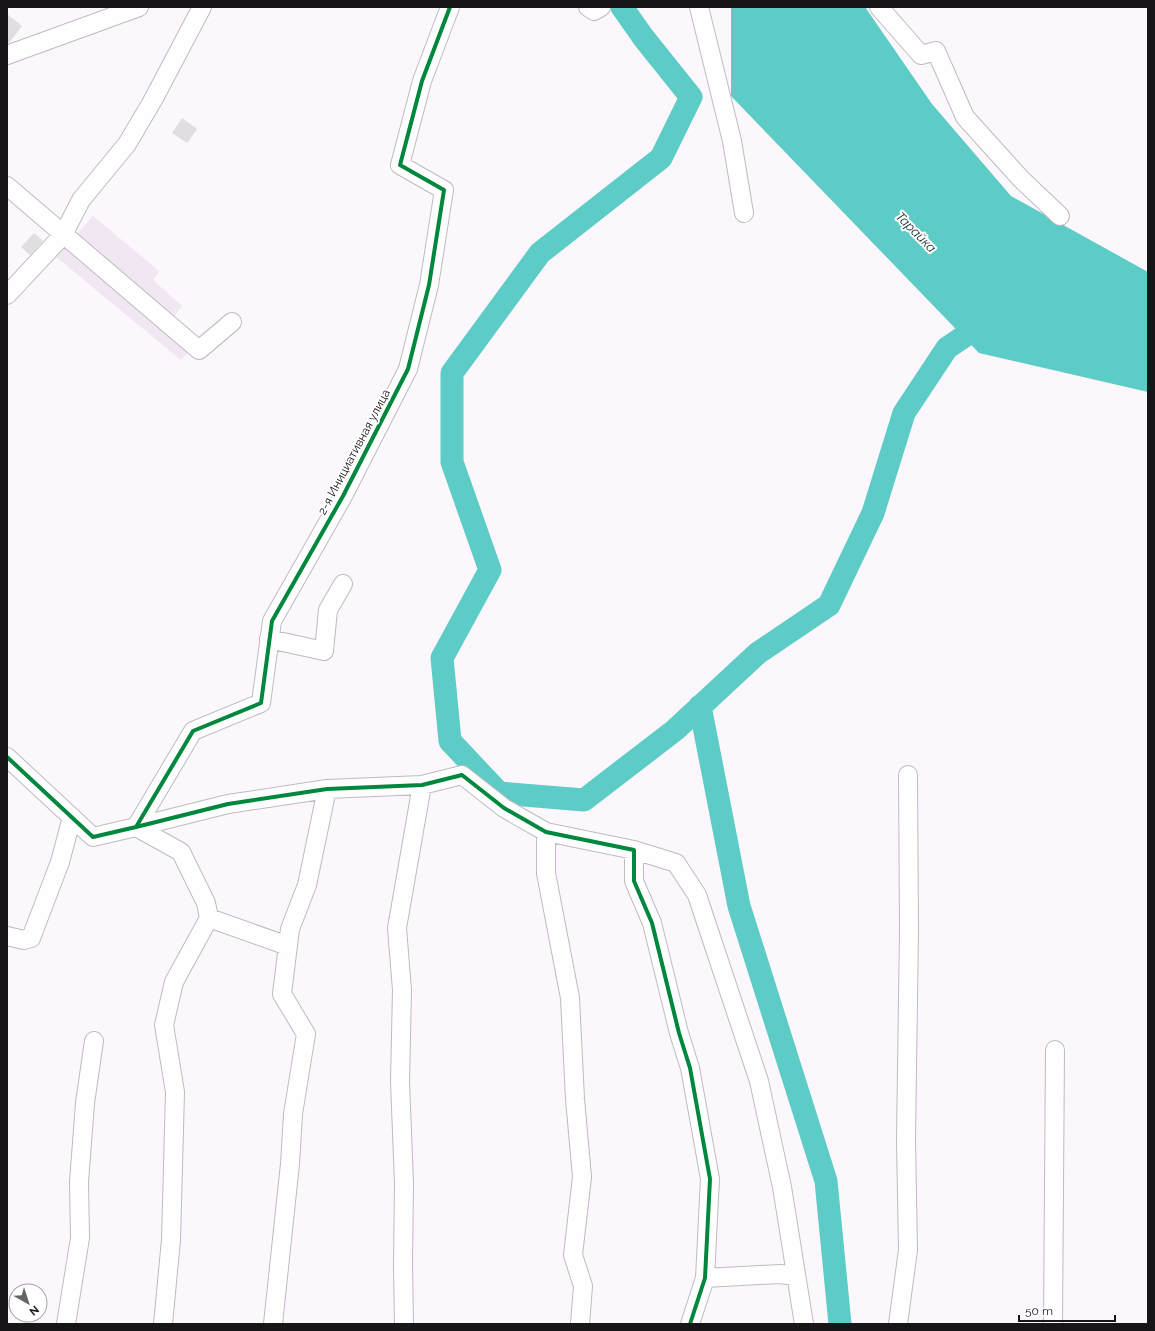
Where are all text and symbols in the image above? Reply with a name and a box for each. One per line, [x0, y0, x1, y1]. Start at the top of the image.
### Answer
water label: Тарайка [893, 209, 940, 256]
street label: 2-я Инициативная улица [315, 387, 393, 517]
north arrow [8, 1283, 48, 1323]
scale bar [1019, 1297, 1115, 1323]
text: N [27, 1303, 41, 1318]
text: 50 m [1025, 1304, 1053, 1318]

